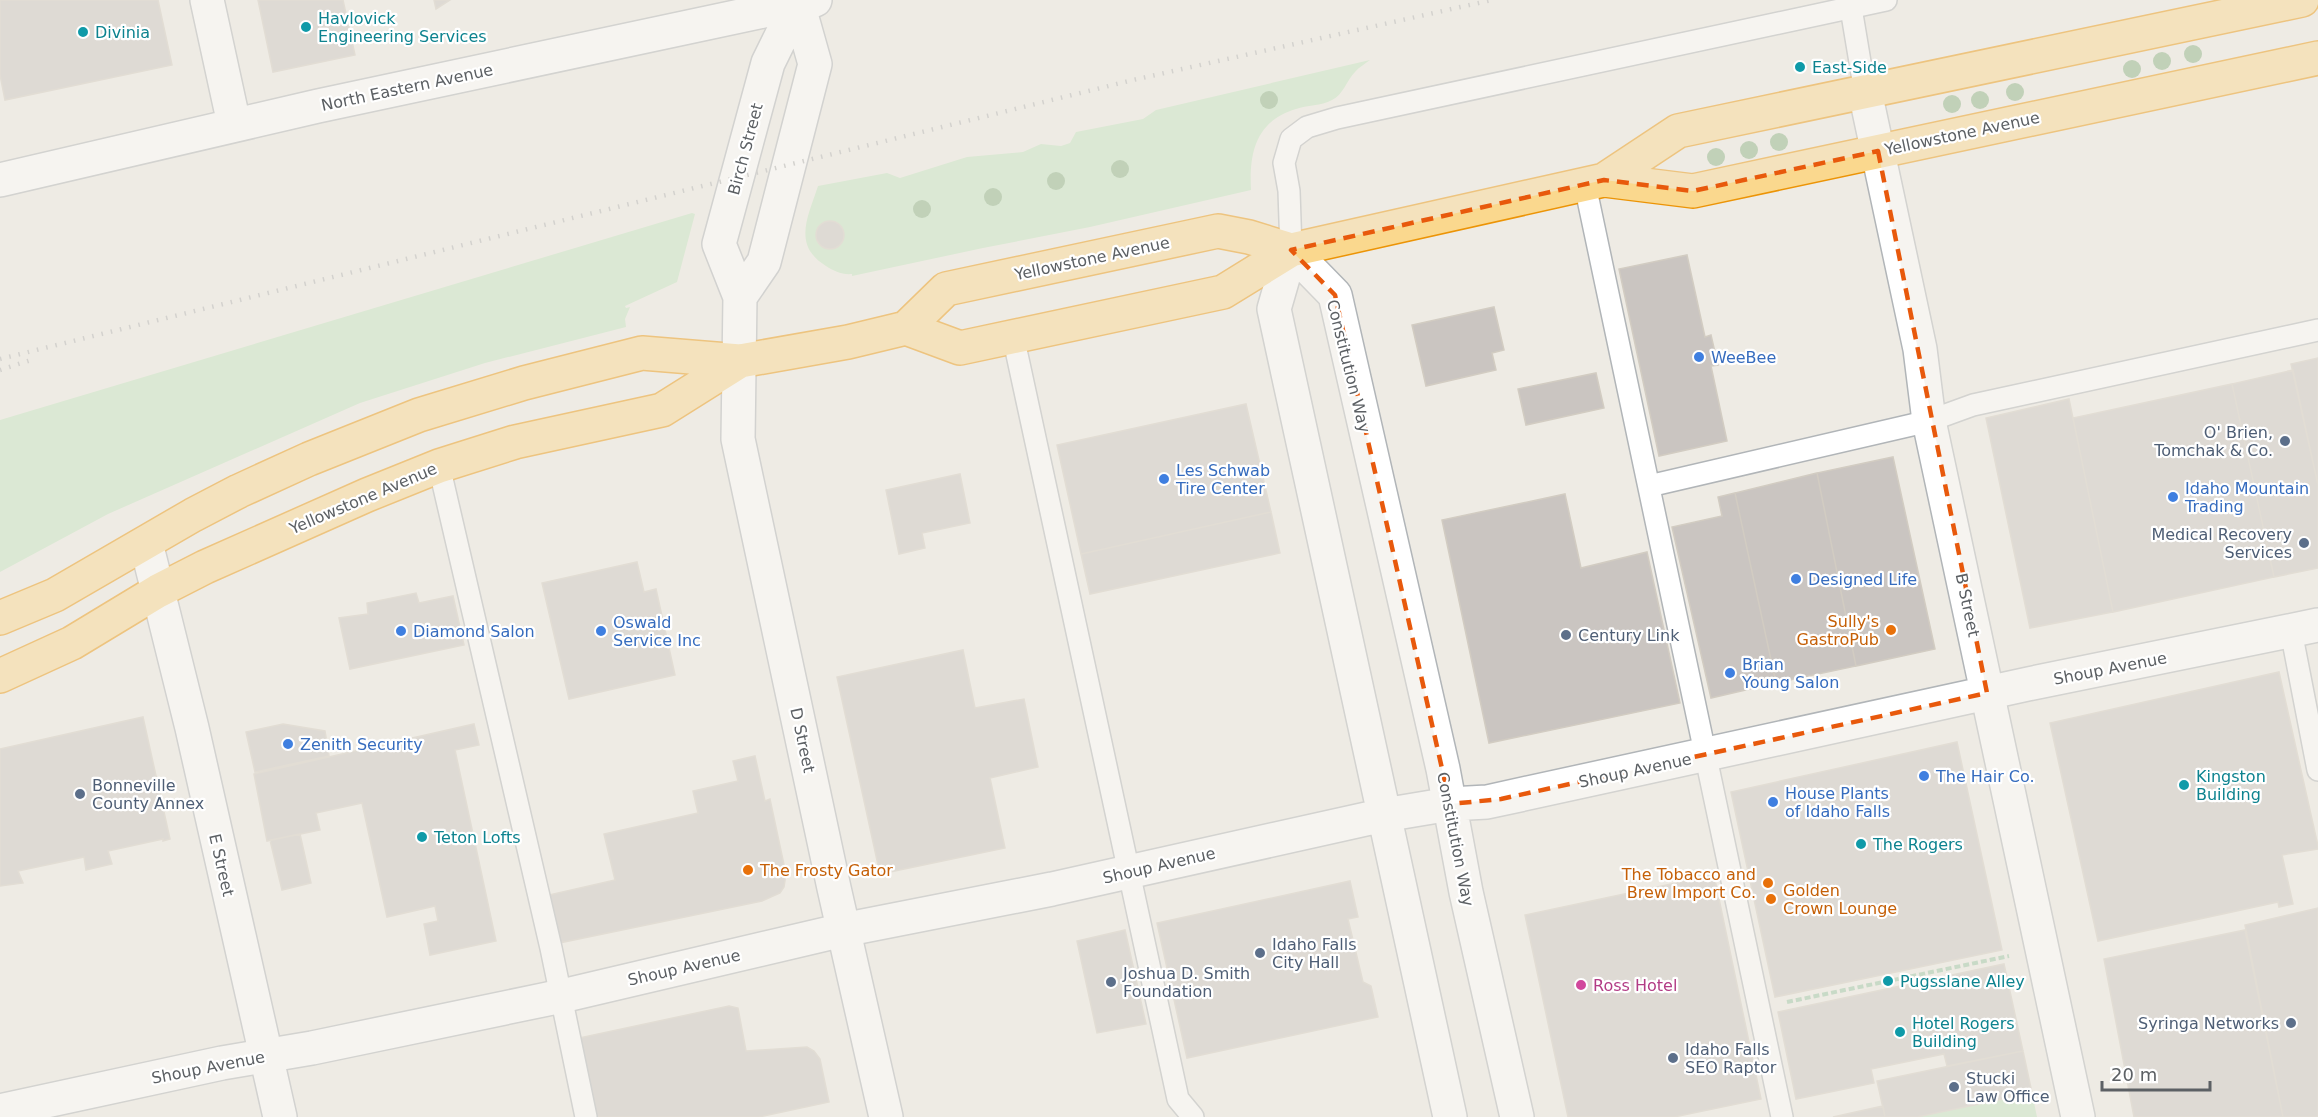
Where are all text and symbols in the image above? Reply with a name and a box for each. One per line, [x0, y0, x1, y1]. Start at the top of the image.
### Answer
place label: Havlovick Engineering Services [318, 9, 487, 46]
marker: Havlovick Engineering Services [299, 20, 313, 34]
place label: Divinia [95, 23, 150, 42]
marker: Divinia [76, 25, 90, 39]
place label: East-Side [1812, 58, 1887, 77]
street label: North Eastern Avenue [319, 60, 495, 115]
marker: East-Side [1793, 60, 1807, 74]
street label: Birch Street [724, 101, 767, 197]
street label: Yellowstone Avenue [1882, 108, 2041, 159]
street label: Yellowstone Avenue [1012, 233, 1171, 284]
street label: Constitution Way [1323, 298, 1374, 435]
place label: WeeBee [1711, 348, 1776, 367]
marker: WeeBee [1692, 350, 1706, 364]
place label: O' Brien, Tomchak & Co. [2153, 423, 2273, 460]
marker: O' Brien, Tomchak & Co. [2278, 434, 2292, 448]
street label: Yellowstone Avenue [286, 459, 440, 538]
place label: Les Schwab Tire Center [1175, 461, 1270, 498]
marker: Les Schwab Tire Center [1157, 472, 1171, 486]
place label: Idaho Mountain Trading [2184, 479, 2309, 516]
marker: Idaho Mountain Trading [2166, 490, 2180, 504]
place label: Medical Recovery Services [2151, 525, 2292, 562]
marker: Medical Recovery Services [2297, 536, 2311, 550]
place label: Designed Life [1808, 570, 1917, 589]
street label: B Street [1951, 571, 1984, 639]
marker: Designed Life [1789, 572, 1803, 586]
place label: Sully's GastroPub [1797, 612, 1879, 649]
place label: Oswald Service Inc [613, 613, 701, 650]
place label: Diamond Salon [413, 622, 535, 641]
marker: Sully's GastroPub [1884, 623, 1898, 637]
marker: Diamond Salon [394, 624, 408, 638]
marker: Oswald Service Inc [594, 624, 608, 638]
place label: Century Link [1578, 626, 1680, 645]
marker: Century Link [1559, 628, 1573, 642]
street label: Shoup Avenue [2052, 648, 2168, 689]
place label: Brian Young Salon [1741, 655, 1839, 692]
marker: Brian Young Salon [1723, 666, 1737, 680]
street label: D Street [786, 706, 819, 774]
place label: Zenith Security [300, 735, 423, 754]
marker: Zenith Security [281, 737, 295, 751]
street label: Shoup Avenue [1577, 749, 1693, 792]
place label: The Hair Co. [1935, 767, 2035, 786]
place label: Kingston Building [2196, 767, 2266, 804]
marker: The Hair Co. [1917, 769, 1931, 783]
street label: Constitution Way [1433, 770, 1478, 908]
place label: Bonneville County Annex [92, 776, 204, 813]
marker: Kingston Building [2177, 778, 2191, 792]
place label: House Plants of Idaho Falls [1785, 784, 1890, 821]
marker: Bonneville County Annex [73, 787, 87, 801]
marker: House Plants of Idaho Falls [1766, 795, 1780, 809]
place label: Teton Lofts [433, 828, 521, 847]
marker: Teton Lofts [415, 830, 429, 844]
street label: E Street [205, 832, 238, 898]
place label: The Rogers [1872, 835, 1963, 854]
marker: The Rogers [1854, 837, 1868, 851]
street label: Shoup Avenue [1101, 843, 1217, 888]
place label: The Frosty Gator [759, 861, 893, 880]
marker: The Frosty Gator [741, 863, 755, 877]
place label: The Tobacco and Brew Import Co. [1621, 865, 1756, 902]
marker: The Tobacco and Brew Import Co. [1761, 876, 1775, 890]
place label: Golden Crown Lounge [1783, 881, 1897, 918]
marker: Golden Crown Lounge [1764, 892, 1778, 906]
place label: Idaho Falls City Hall [1272, 935, 1356, 972]
street label: Shoup Avenue [626, 945, 742, 990]
marker: Idaho Falls City Hall [1253, 946, 1267, 960]
place label: Joshua D. Smith Foundation [1122, 964, 1250, 1001]
place label: Pugsslane Alley [1900, 972, 2025, 991]
marker: Pugsslane Alley [1881, 974, 1895, 988]
marker: Joshua D. Smith Foundation [1104, 975, 1118, 989]
place label: Ross Hotel [1593, 976, 1677, 995]
marker: Ross Hotel [1574, 978, 1588, 992]
place label: Hotel Rogers Building [1912, 1014, 2015, 1051]
place label: Syringa Networks [2138, 1014, 2279, 1033]
marker: Syringa Networks [2284, 1016, 2298, 1030]
marker: Hotel Rogers Building [1893, 1025, 1907, 1039]
place label: Idaho Falls SEO Raptor [1685, 1040, 1777, 1077]
street label: Shoup Avenue [150, 1047, 266, 1088]
marker: Idaho Falls SEO Raptor [1666, 1051, 1680, 1065]
scale bar [2102, 1054, 2210, 1092]
text: 20 m [2111, 1064, 2157, 1085]
place label: Stucki Law Office [1966, 1069, 2050, 1106]
marker: Stucki Law Office [1947, 1080, 1961, 1094]

